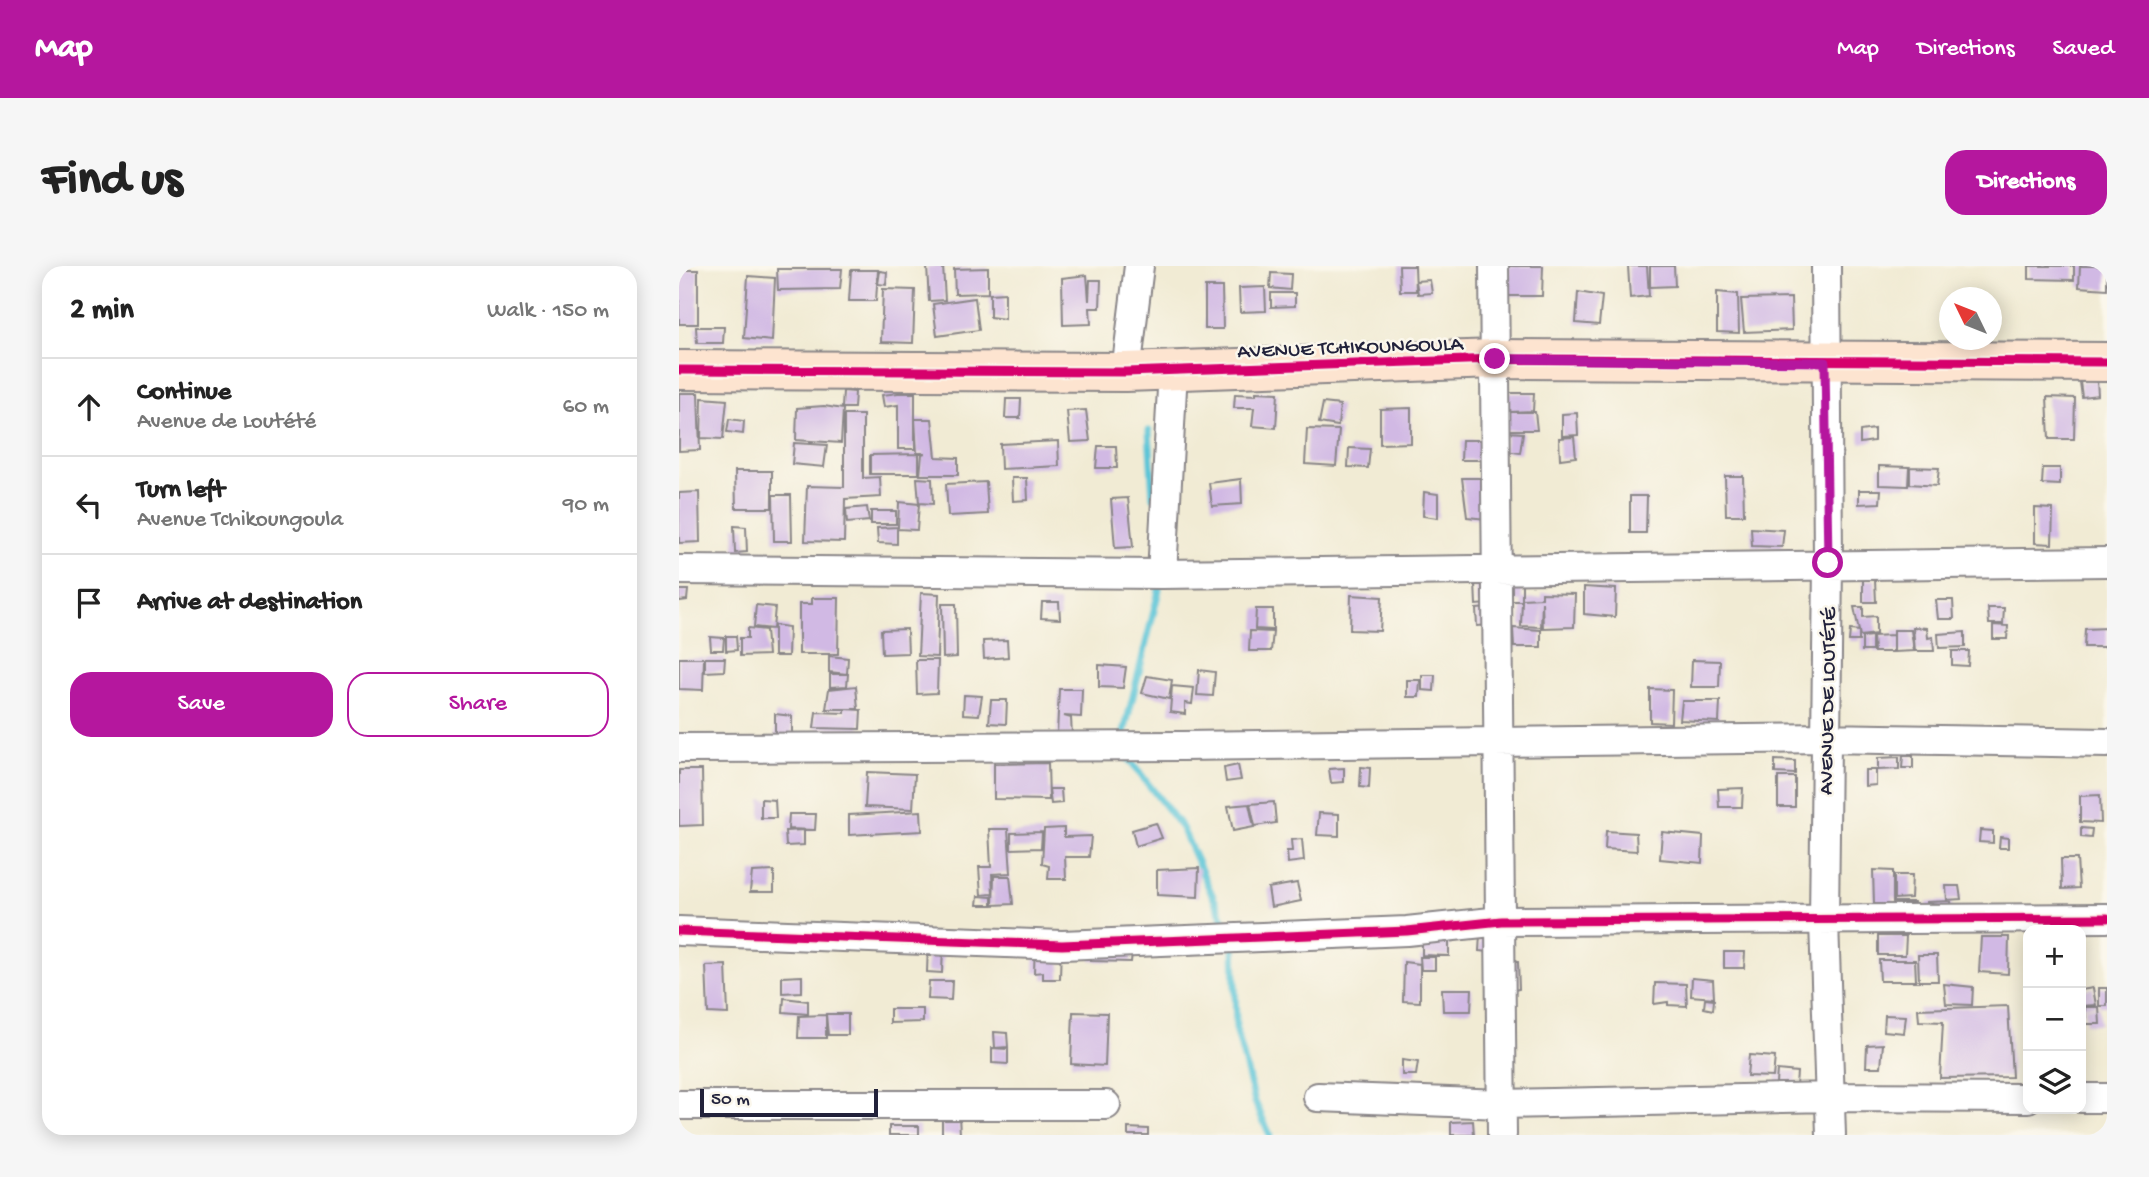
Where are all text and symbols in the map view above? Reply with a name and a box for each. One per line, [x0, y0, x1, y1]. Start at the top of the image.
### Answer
text: Map [35, 30, 92, 68]
text: Map [1837, 35, 1879, 64]
text: Directions [1917, 35, 2015, 64]
text: Saved [2053, 35, 2114, 64]
button: Directions [1945, 150, 2107, 215]
text: Find us [42, 153, 182, 211]
north arrow [1939, 287, 2002, 350]
text: 2 min [70, 294, 134, 329]
text: Walk · 150 m [487, 298, 609, 325]
street label: AVENUE TCHIKOUNGOULA [1237, 333, 1465, 366]
route end [1479, 343, 1510, 374]
text: Continue [137, 378, 231, 409]
icon: ahead [70, 388, 108, 426]
text: 60 m [563, 394, 609, 421]
text: Avenue de Loutété [137, 409, 316, 436]
text: Turn left [137, 476, 225, 507]
icon: left [70, 486, 108, 524]
text: 90 m [563, 492, 609, 519]
text: Avenue Tchikoungoula [137, 507, 343, 534]
route start [1812, 547, 1843, 578]
icon: arrive [70, 584, 108, 622]
text: Arrive at destination [137, 588, 362, 619]
street label: AVENUE DE LOUTÉTÉ [1815, 606, 1844, 795]
button: Save [70, 672, 333, 737]
button: Share [347, 672, 609, 737]
map controls [2023, 925, 2086, 1114]
button: + [2023, 925, 2086, 988]
button: − [2023, 988, 2086, 1051]
button: layers [2023, 1051, 2086, 1114]
scale bar [700, 1086, 879, 1118]
text: 50 m [711, 1089, 750, 1112]

